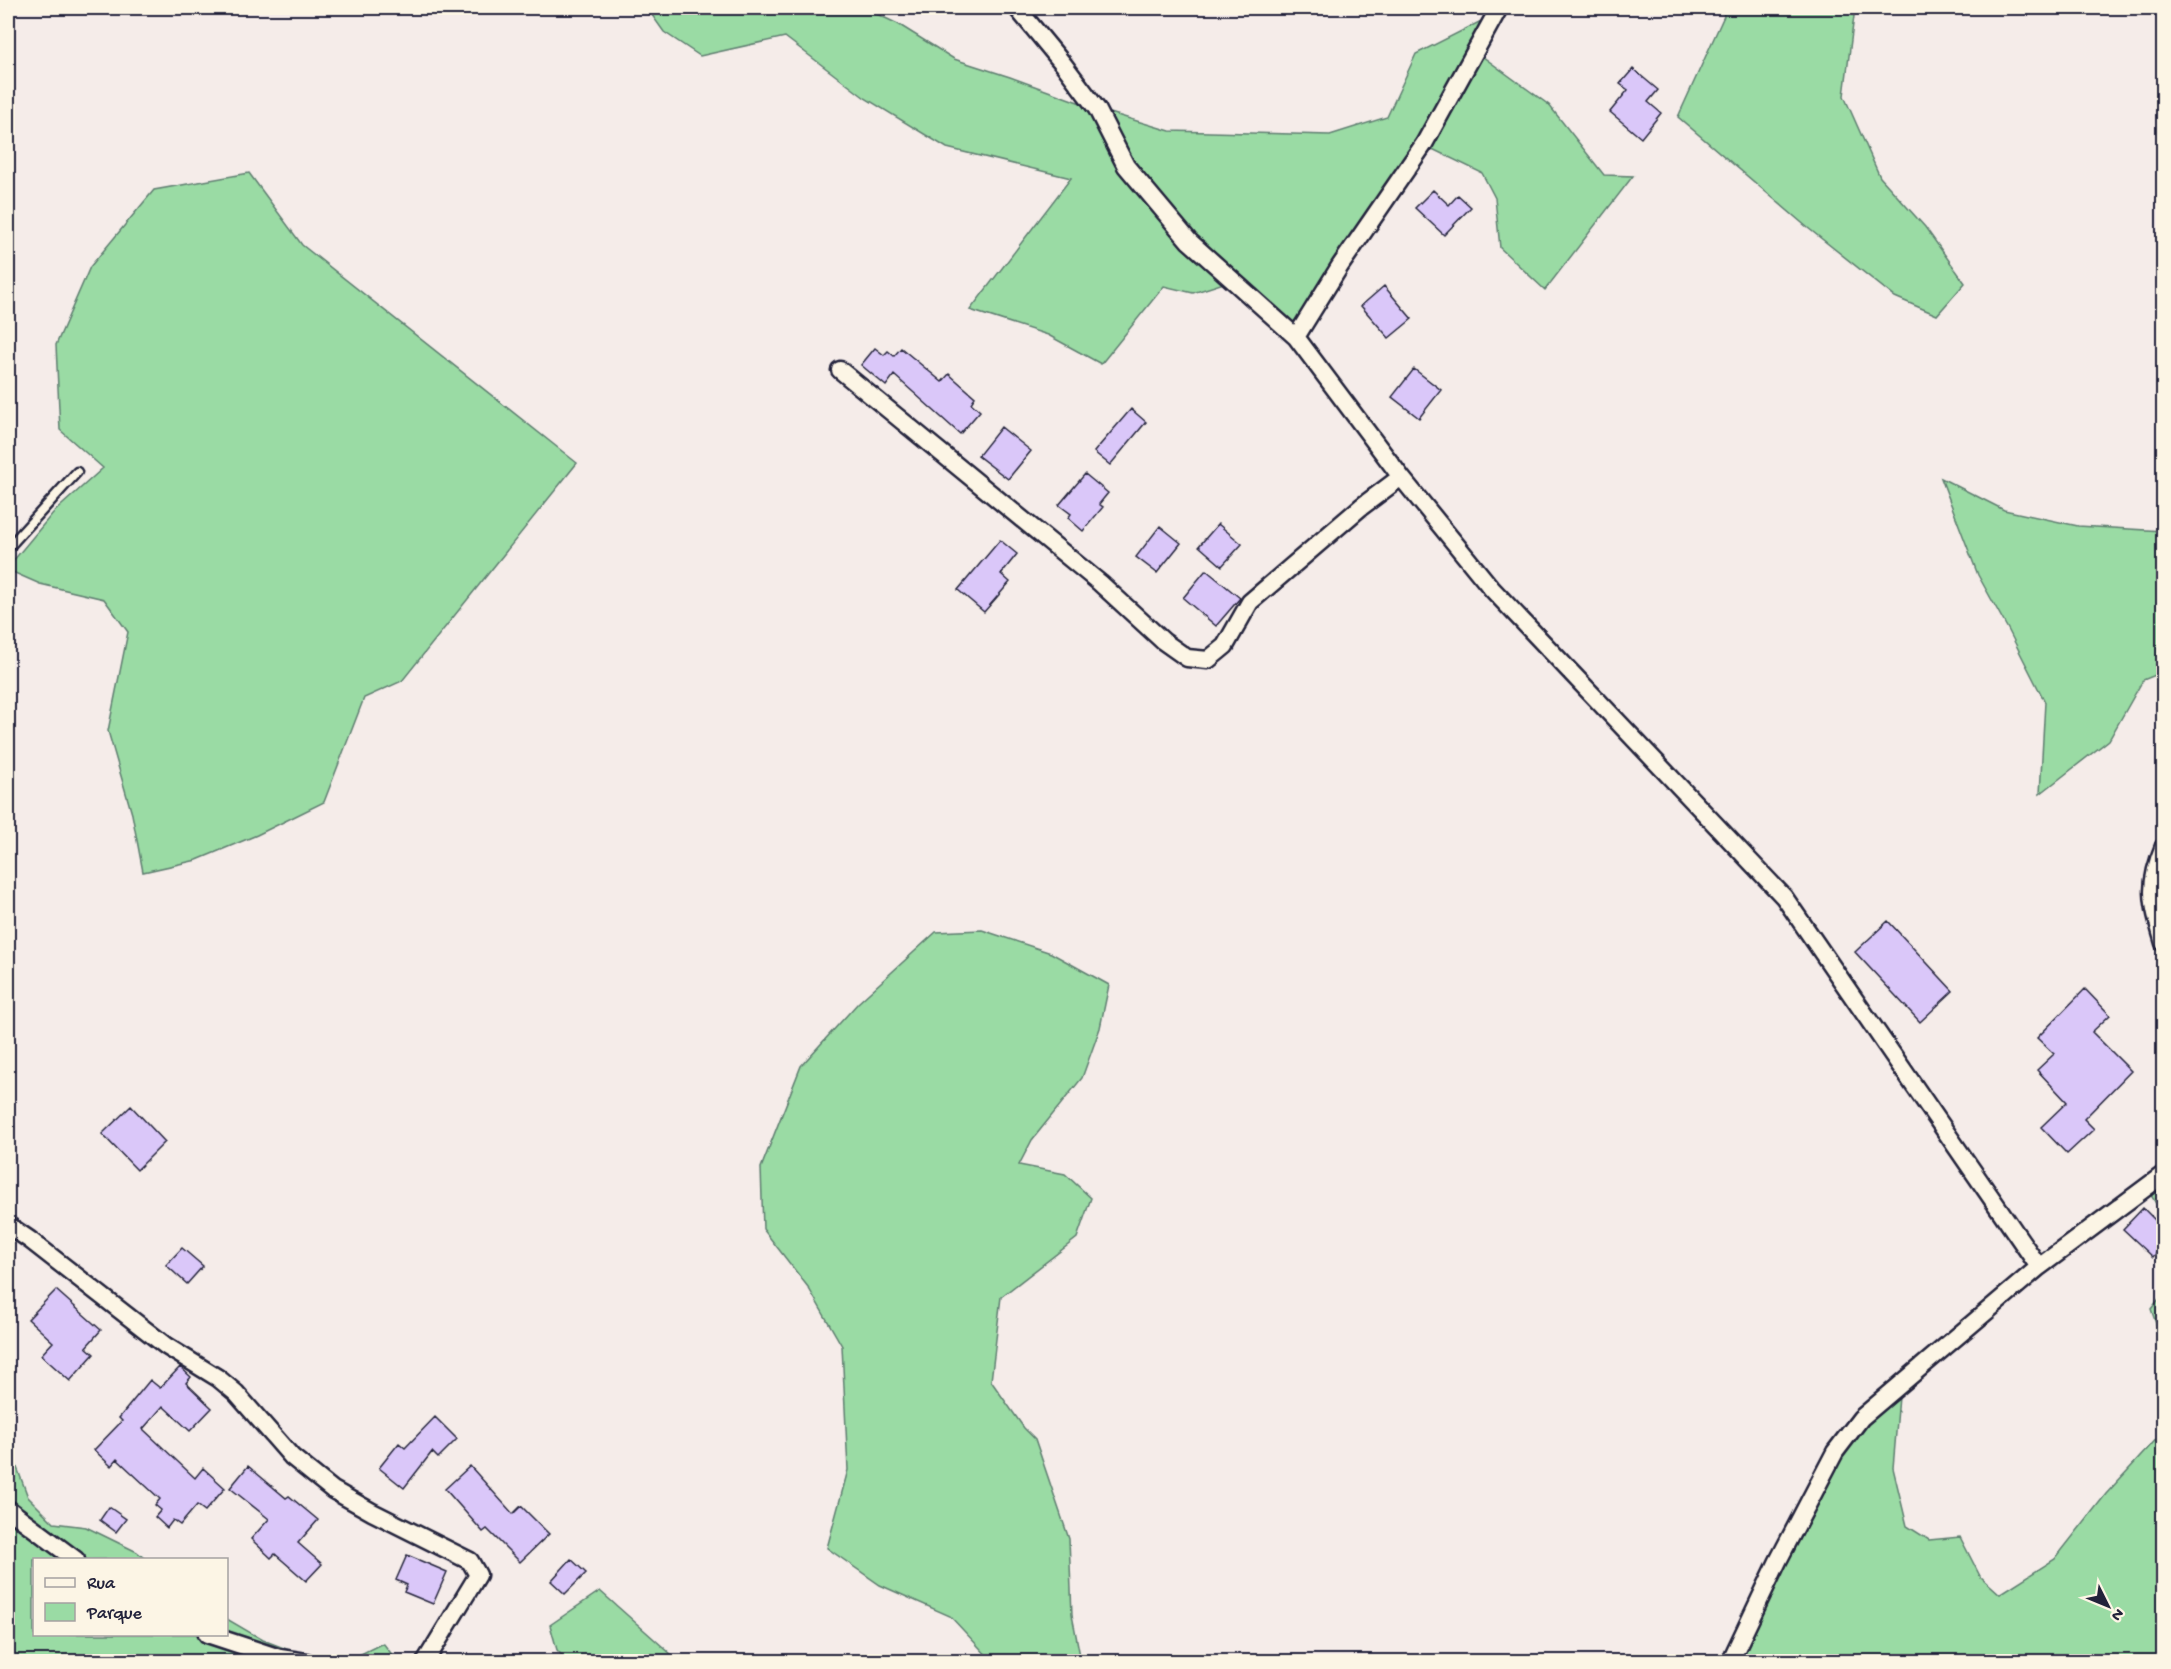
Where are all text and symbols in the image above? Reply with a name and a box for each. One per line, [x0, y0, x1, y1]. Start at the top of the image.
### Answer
legend [33, 1558, 228, 1636]
text: Rua [87, 1574, 116, 1595]
north arrow [2078, 1576, 2138, 1636]
text: Parque [86, 1604, 143, 1625]
text: N [2106, 1604, 2127, 1625]

